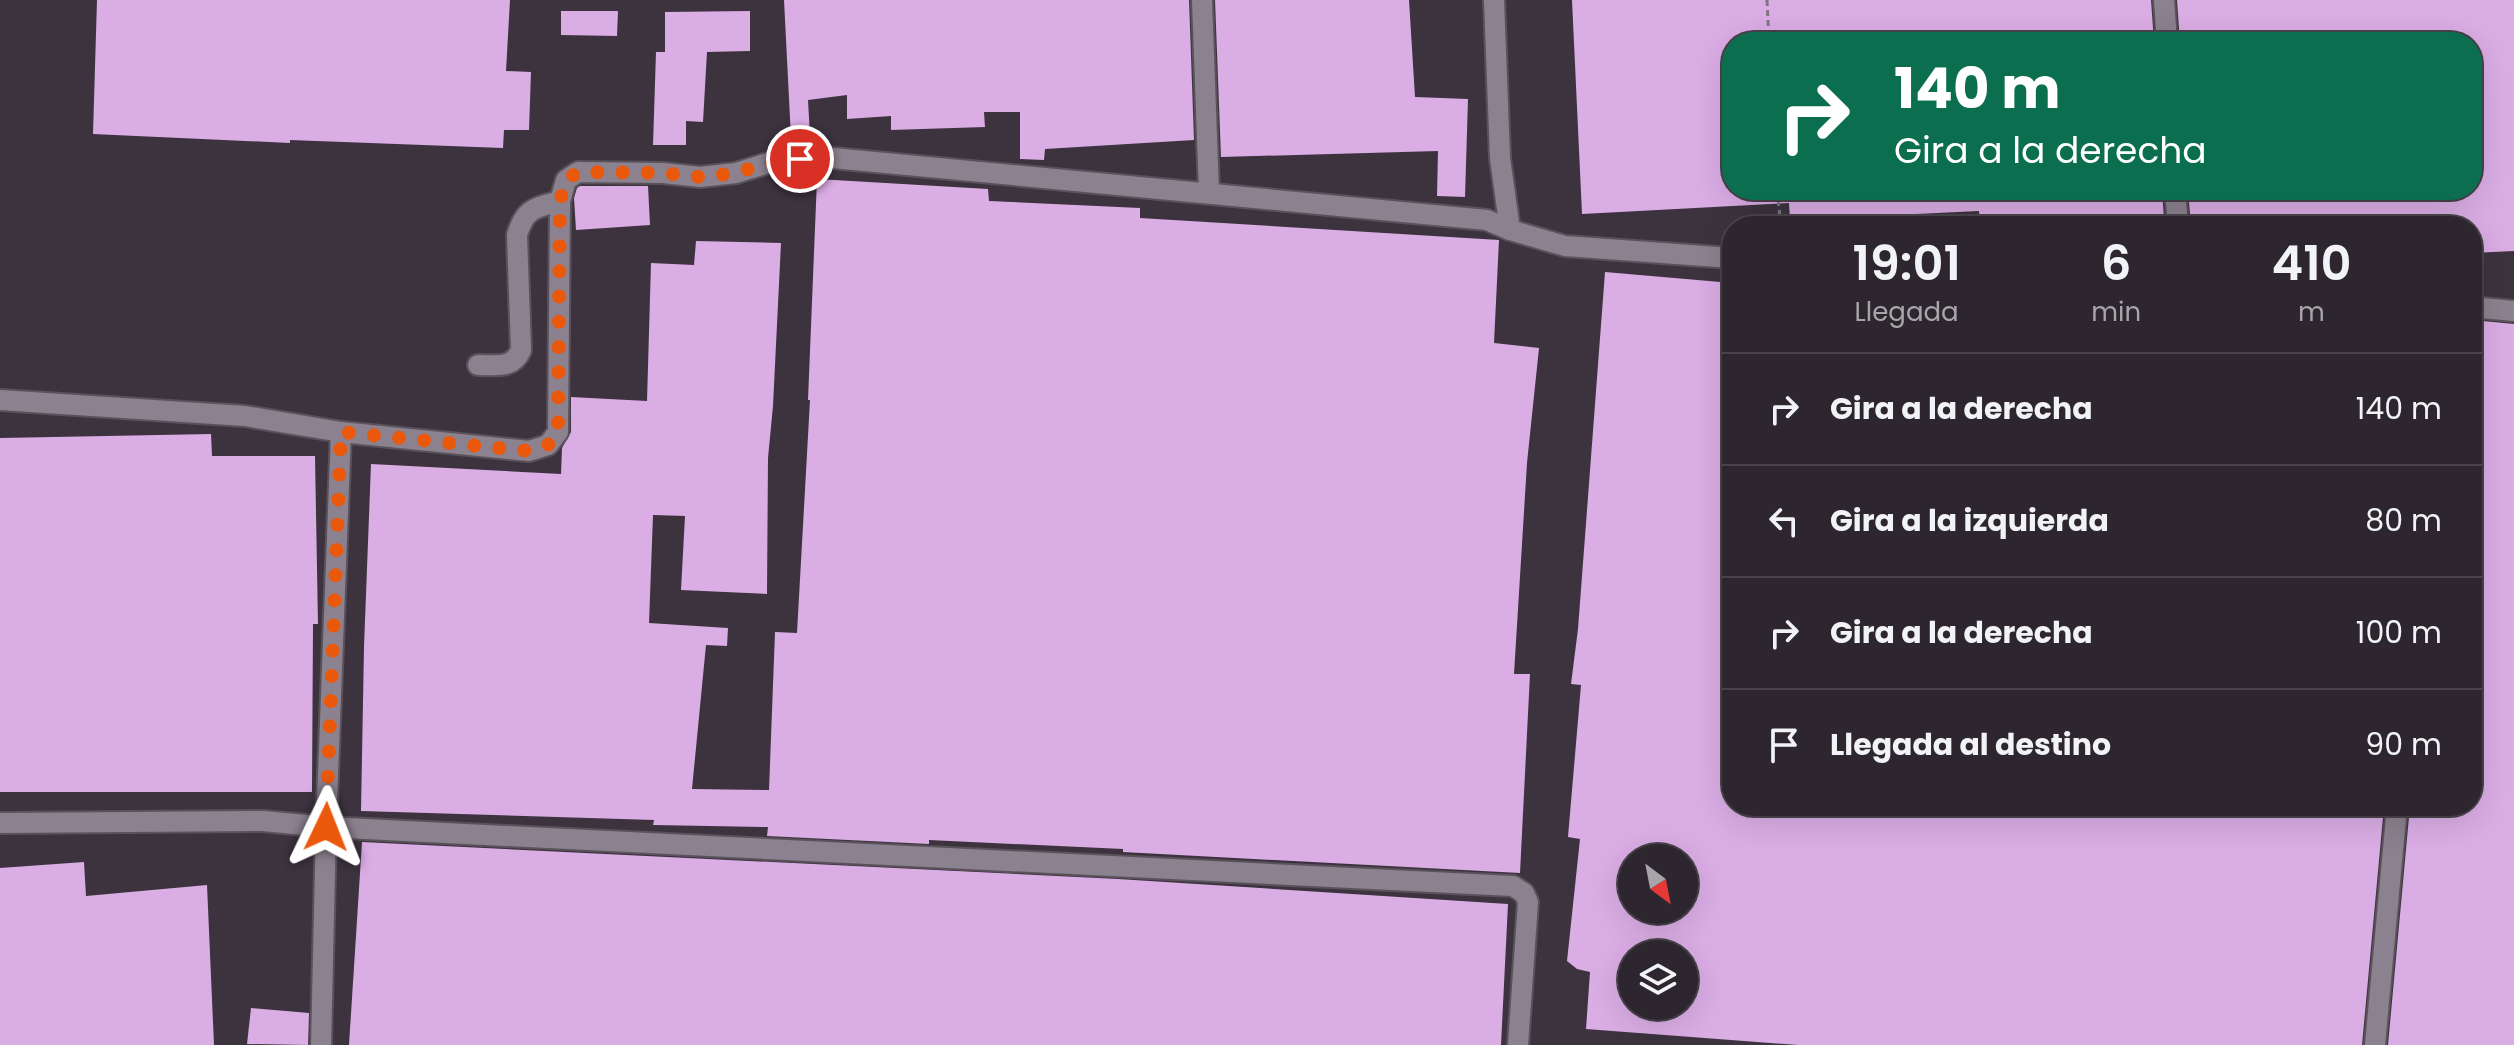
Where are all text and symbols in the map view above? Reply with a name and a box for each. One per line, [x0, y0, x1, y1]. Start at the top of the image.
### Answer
text: 140 m [1894, 49, 2061, 128]
icon: right [1762, 64, 1866, 168]
pin [766, 125, 834, 193]
text: Gira a la derecha [1894, 125, 2207, 176]
icon: arrive [778, 137, 822, 181]
text: 19:01 [1852, 230, 1961, 297]
text: 6 [2101, 230, 2132, 297]
text: 410 [2271, 230, 2352, 297]
text: Llegada [1855, 294, 1959, 330]
text: min [2091, 294, 2141, 330]
text: m [2298, 294, 2325, 330]
icon: right [1762, 387, 1806, 431]
text: Gira a la derecha [1830, 387, 2093, 430]
text: 140 m [2356, 387, 2442, 430]
icon: left [1762, 499, 1806, 543]
text: Gira a la izquierda [1830, 499, 2109, 542]
text: 80 m [2365, 499, 2442, 542]
icon: right [1762, 611, 1806, 655]
text: Gira a la derecha [1830, 611, 2093, 654]
text: 100 m [2356, 611, 2442, 654]
icon: arrive [1762, 723, 1806, 767]
text: Llegada al destino [1830, 723, 2111, 766]
text: 90 m [2365, 723, 2442, 766]
position arrow [284, 785, 368, 869]
north arrow [1618, 844, 1698, 924]
map controls [1618, 844, 1698, 1020]
button: layers [1618, 940, 1698, 1020]

